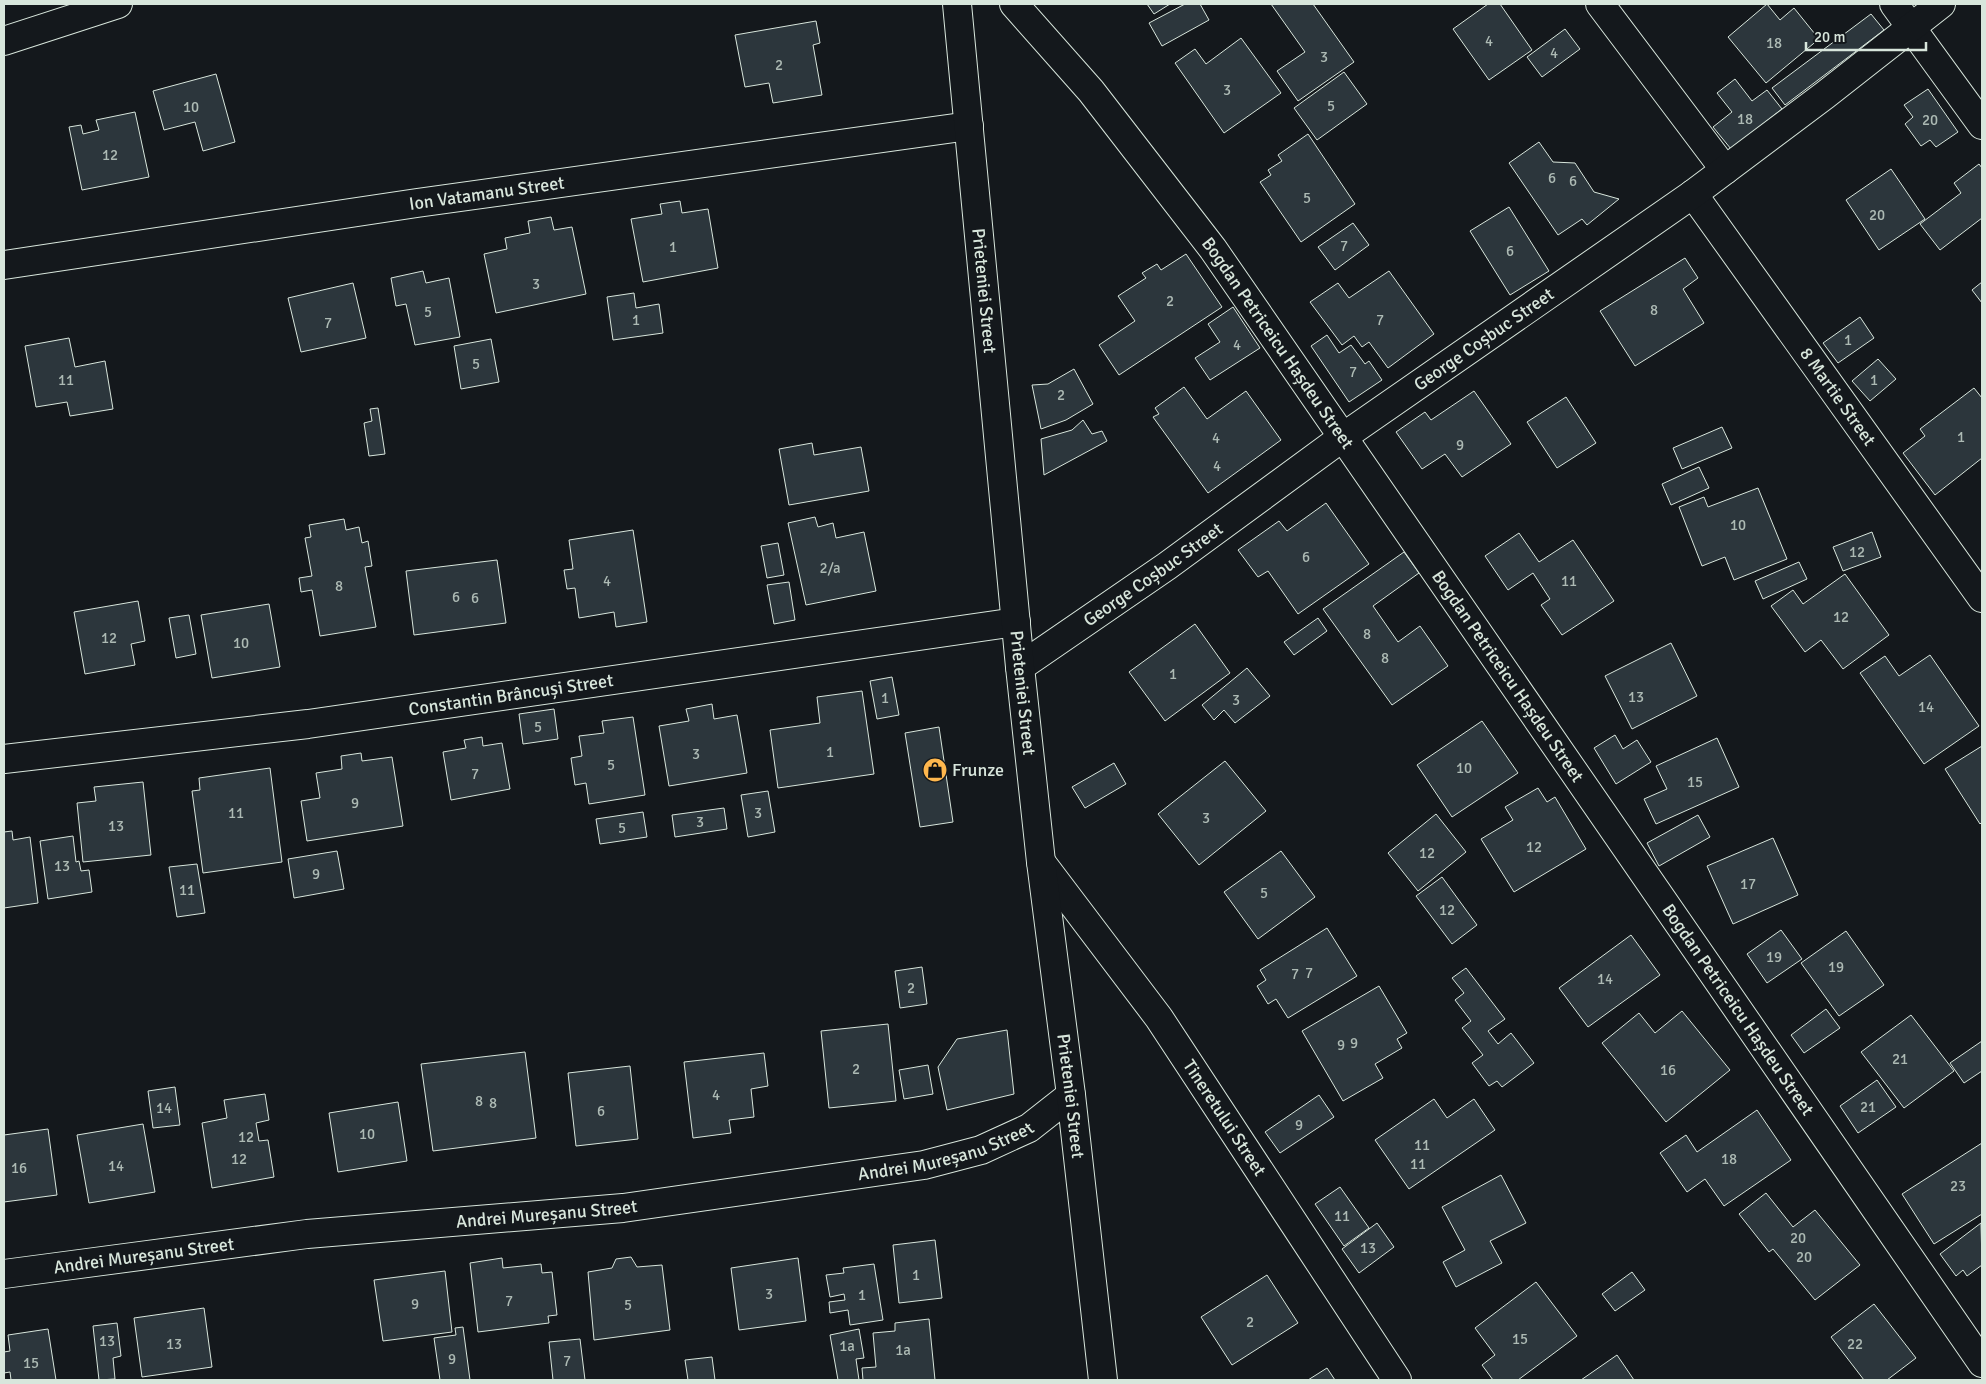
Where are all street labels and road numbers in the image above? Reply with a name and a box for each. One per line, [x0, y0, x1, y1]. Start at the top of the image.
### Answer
street label: Ion Vatamanu Street [408, 172, 566, 215]
street label: Prieteniei Street [967, 227, 1001, 354]
street label: Bogdan Petriceicu Hașdeu Street [1197, 233, 1359, 453]
street label: George Coșbuc Street [1409, 283, 1558, 396]
street label: 8 Martie Street [1795, 343, 1880, 450]
street label: George Coșbuc Street [1079, 518, 1227, 631]
street label: Bogdan Petriceicu Hașdeu Street [1427, 566, 1589, 786]
street label: Prieteniei Street [1006, 629, 1040, 756]
street label: Constantin Brâncuși Street [407, 669, 615, 720]
street label: Bogdan Petriceicu Hașdeu Street [1657, 900, 1819, 1120]
street label: Prieteniei Street [1052, 1032, 1089, 1160]
street label: Tineretului Street [1178, 1055, 1271, 1180]
street label: Andrei Mureșanu Street [856, 1117, 1039, 1185]
street label: Andrei Mureșanu Street [455, 1195, 639, 1233]
street label: Andrei Mureșanu Street [52, 1233, 235, 1278]

